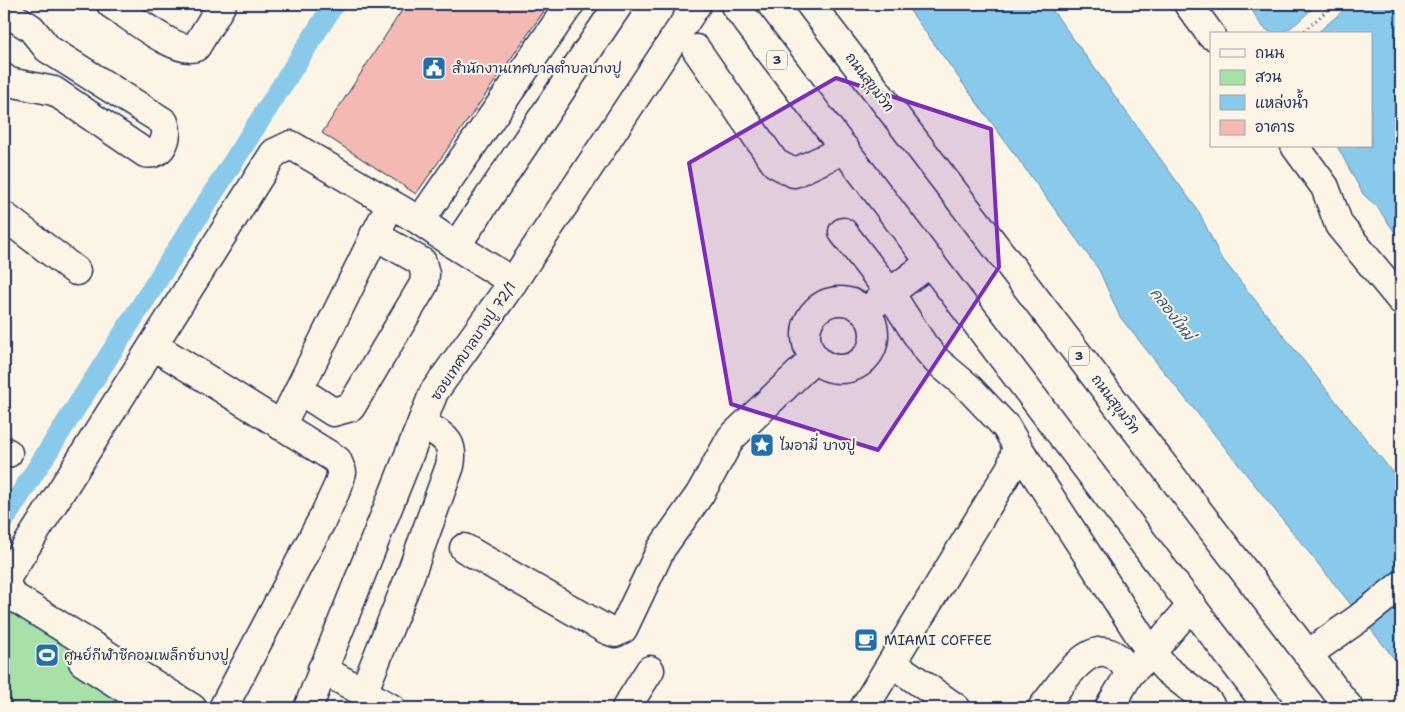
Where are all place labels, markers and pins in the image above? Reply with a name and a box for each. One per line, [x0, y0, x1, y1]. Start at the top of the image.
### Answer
public building icon: สำนักงานเทศบาลตำบลบางปู [421, 55, 447, 81]
place label: สำนักงานเทศบาลตำบลบางปู [452, 59, 622, 78]
place icon: ไมอามี่ บางปู [749, 432, 775, 458]
place label: ไมอามี่ บางปู [779, 432, 856, 455]
cafe icon: MIAMI COFFEE [853, 627, 879, 653]
place label: MIAMI COFFEE [884, 631, 992, 649]
sports icon: ศูนย์กีฬาซีคอมเพล็กซ์บางปู [34, 642, 60, 668]
place label: ศูนย์กีฬาซีคอมเพล็กซ์บางปู [64, 646, 229, 665]

